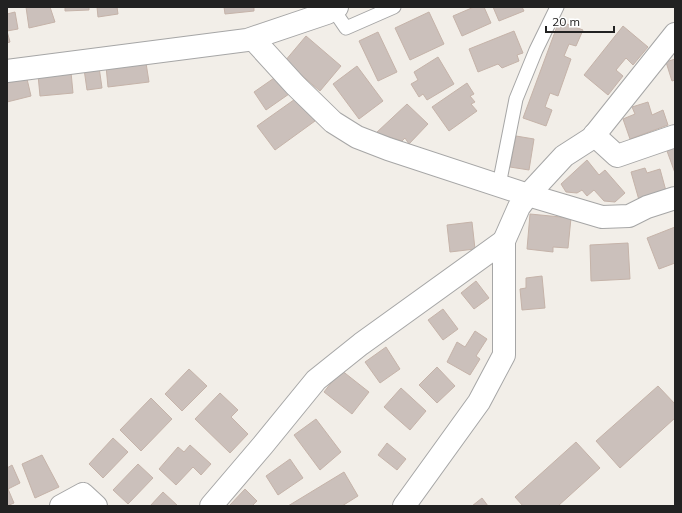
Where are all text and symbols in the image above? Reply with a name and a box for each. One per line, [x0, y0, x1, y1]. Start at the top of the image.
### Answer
scale bar [546, 8, 614, 34]
text: 20 m [552, 14, 580, 29]

